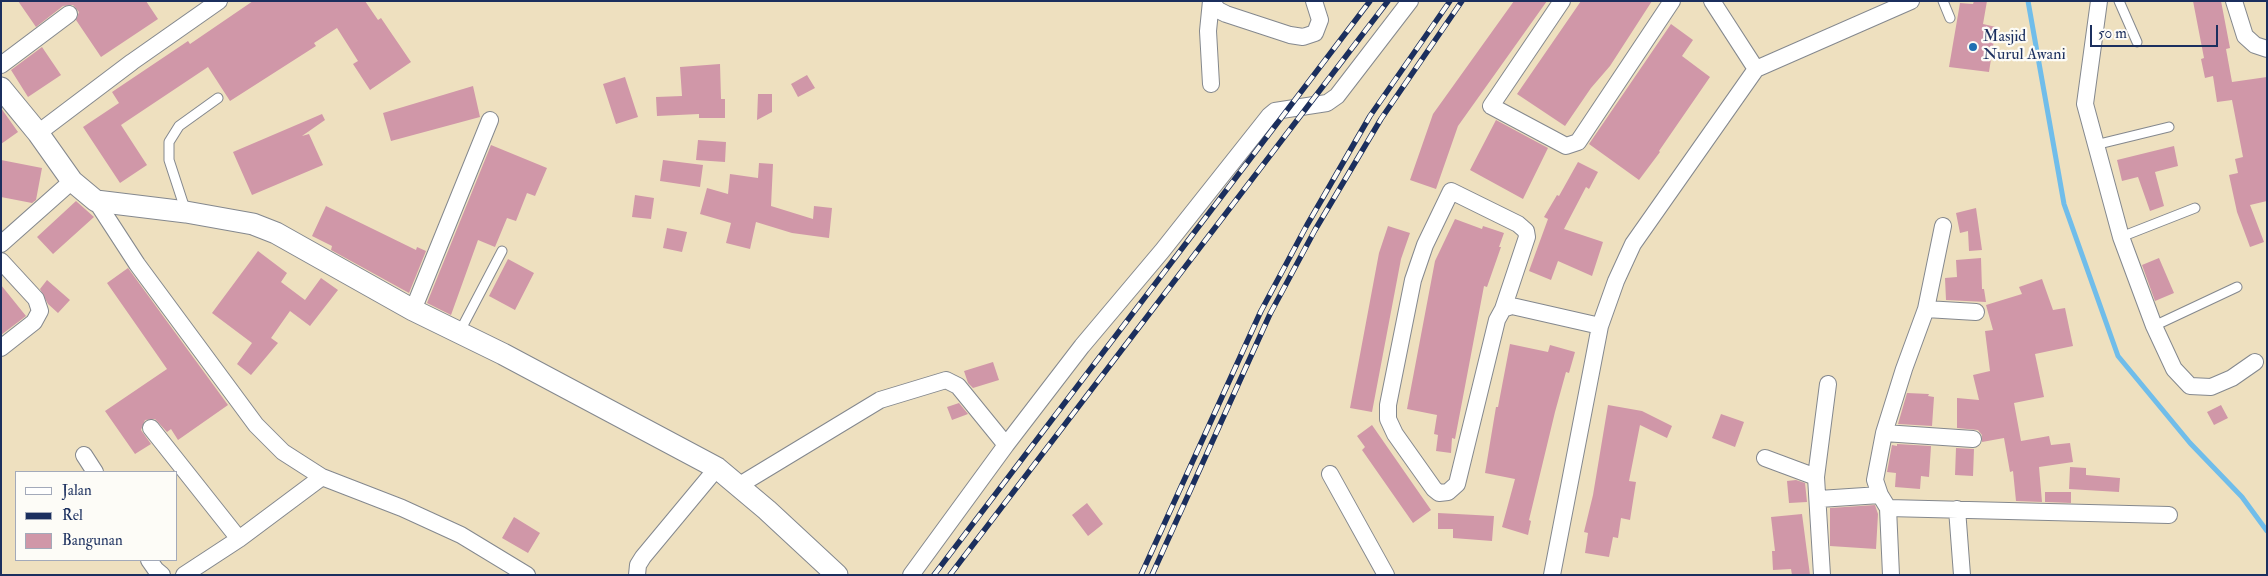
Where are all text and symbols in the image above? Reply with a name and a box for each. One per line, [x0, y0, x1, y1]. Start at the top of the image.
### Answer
scale bar [2093, 15, 2220, 47]
text: 50 m [2098, 24, 2127, 43]
place label: Masjid Nurul Awani [1983, 28, 2066, 66]
marker: Masjid Nurul Awani [1967, 41, 1979, 53]
legend [15, 471, 178, 561]
text: Jalan [62, 481, 92, 500]
text: Rel [62, 506, 83, 525]
text: Bangunan [62, 531, 123, 550]

